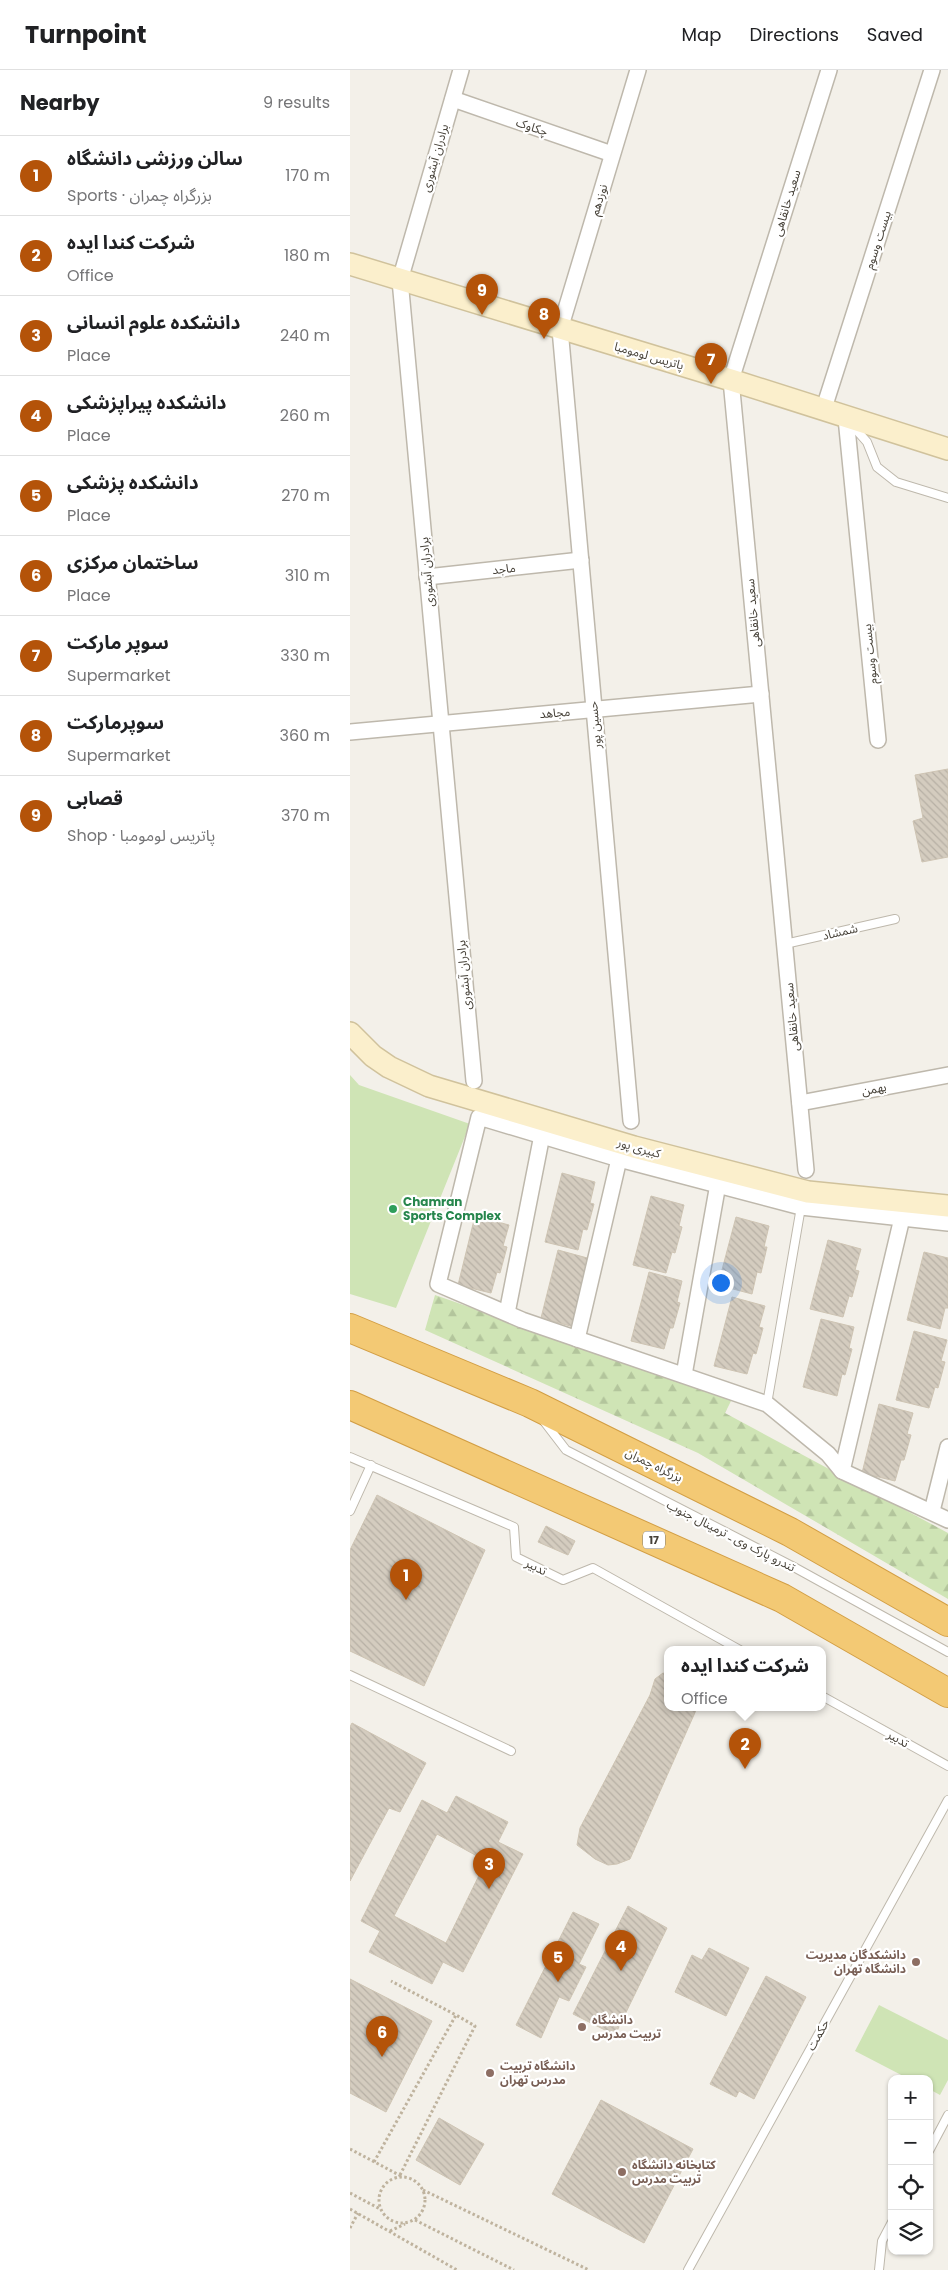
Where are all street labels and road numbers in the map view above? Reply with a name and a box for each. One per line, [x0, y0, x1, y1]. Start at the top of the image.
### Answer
street label: چکاوک [514, 113, 550, 140]
street label: برادران آبشوری [417, 122, 452, 194]
street label: سعید خانقاهی [768, 168, 805, 238]
street label: نوزدهم [586, 182, 612, 218]
street label: بیست وسوم [860, 208, 896, 272]
street label: پاتریس لومومبا [612, 337, 686, 374]
street label: برادران آبشوری [415, 536, 438, 608]
street label: ماجد [491, 559, 516, 578]
street label: سعید خانقاهی [741, 578, 764, 648]
street label: بیست وسوم [858, 623, 882, 685]
street label: حسین پور [584, 701, 605, 750]
street label: مجاهد [539, 703, 571, 722]
street label: شمشاد [821, 919, 859, 944]
street label: برادران آبشوری [452, 939, 475, 1011]
street label: سعید خانقاهی [780, 982, 803, 1052]
street label: بهمن [860, 1078, 888, 1099]
street label: کبیری پور [615, 1133, 664, 1162]
street label: بزرگراه چمران [623, 1443, 686, 1486]
street label: تندرو پارک وی ـ ترمینال جنوب [664, 1496, 799, 1576]
road number: 17 [643, 1532, 665, 1548]
street label: تدبیر [522, 1554, 550, 1579]
street label: تدبیر [883, 1725, 913, 1752]
street label: حکمت [802, 2016, 833, 2053]

